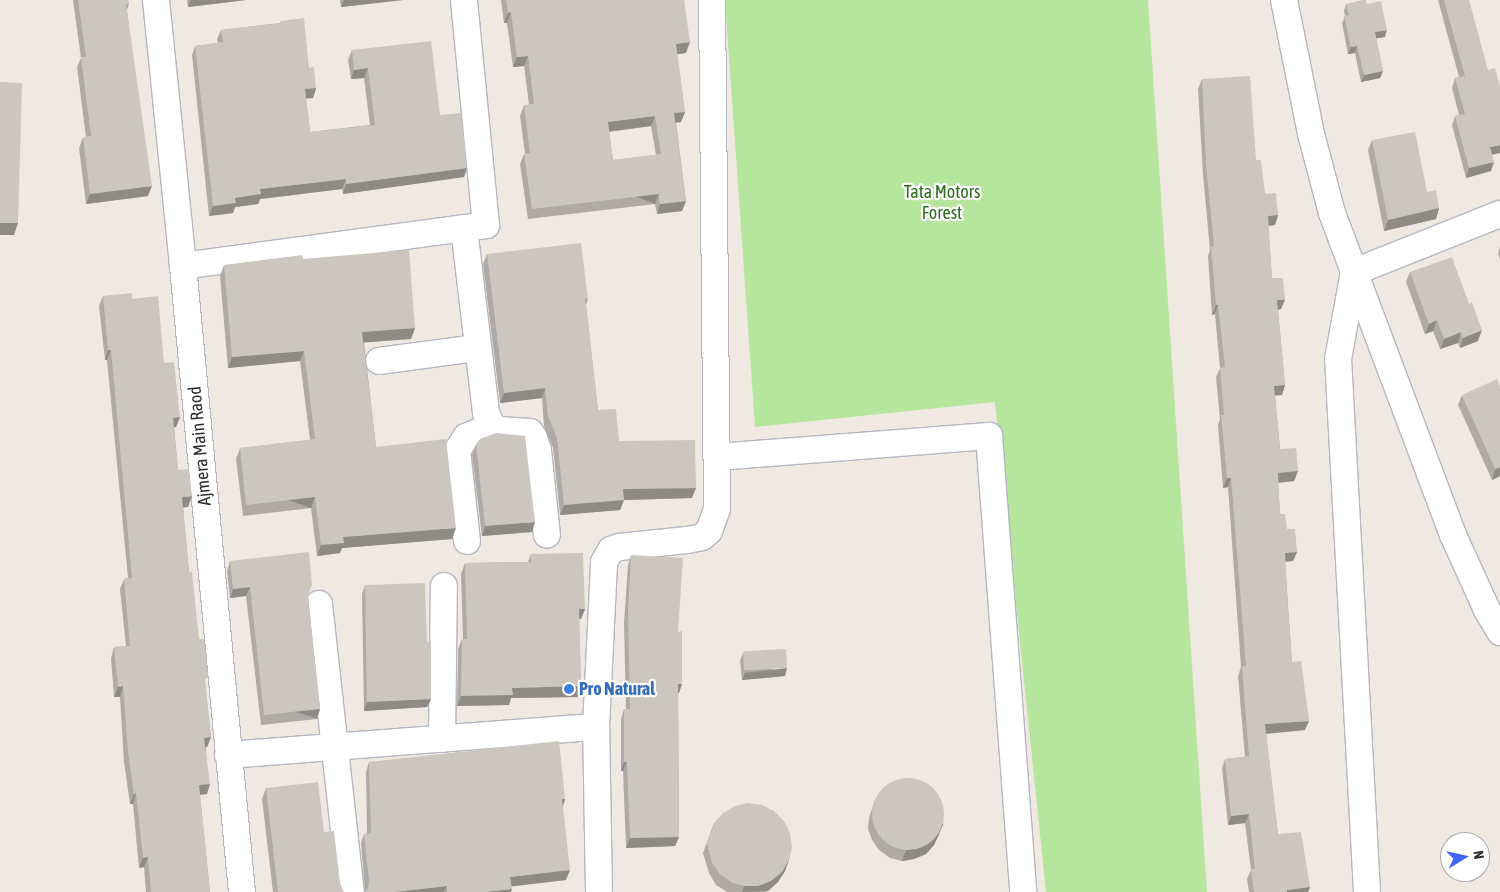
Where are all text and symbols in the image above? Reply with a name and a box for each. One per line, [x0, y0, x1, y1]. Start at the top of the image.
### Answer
park label: Tata Motors Forest [904, 182, 980, 224]
street label: Ajmera Main Raod [184, 385, 216, 507]
place label: Pro Natural [579, 678, 655, 700]
marker: Pro Natural [563, 683, 575, 695]
north arrow [1440, 832, 1490, 882]
text: N [1470, 849, 1487, 860]

